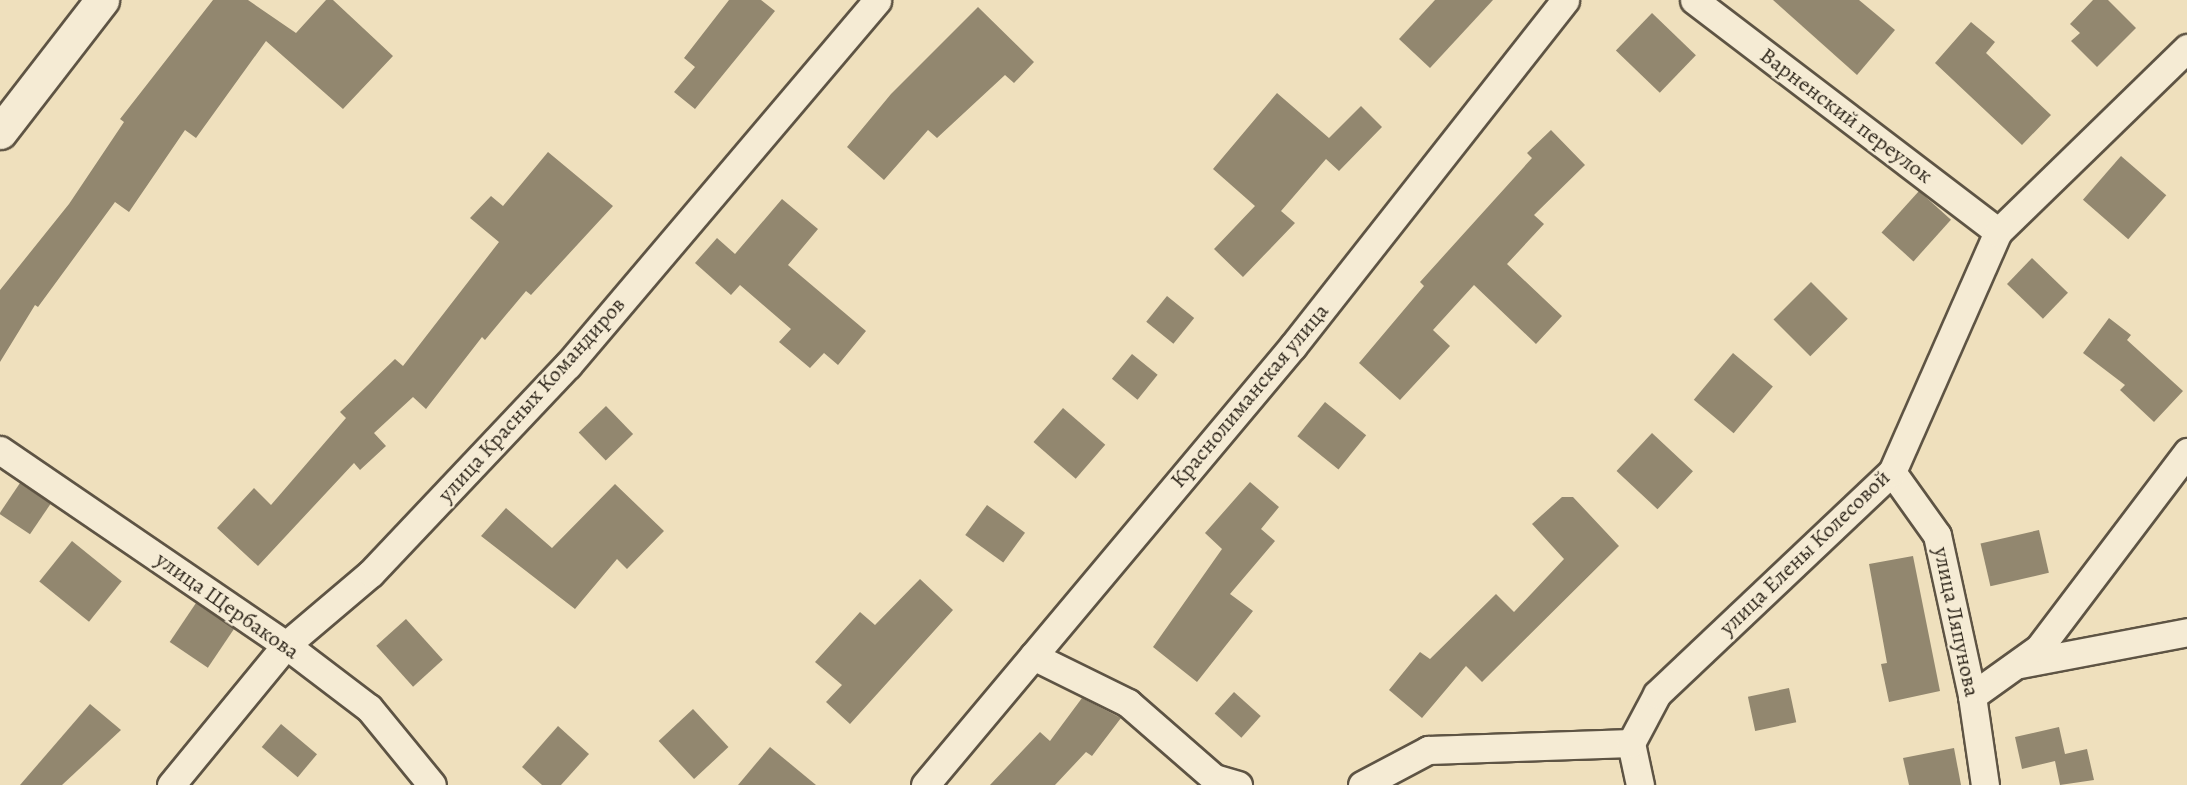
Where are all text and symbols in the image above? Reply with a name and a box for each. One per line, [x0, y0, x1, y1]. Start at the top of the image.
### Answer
street label: Варненский переулок [1755, 43, 1937, 189]
street label: улица Красных Командиров [433, 292, 631, 508]
street label: Краснолиманская улица [1165, 299, 1335, 493]
street label: улица Елены Колесовой [1714, 465, 1896, 641]
street label: улица Ляпунова [1927, 545, 1985, 699]
street label: улица Щербакова [150, 547, 304, 665]

